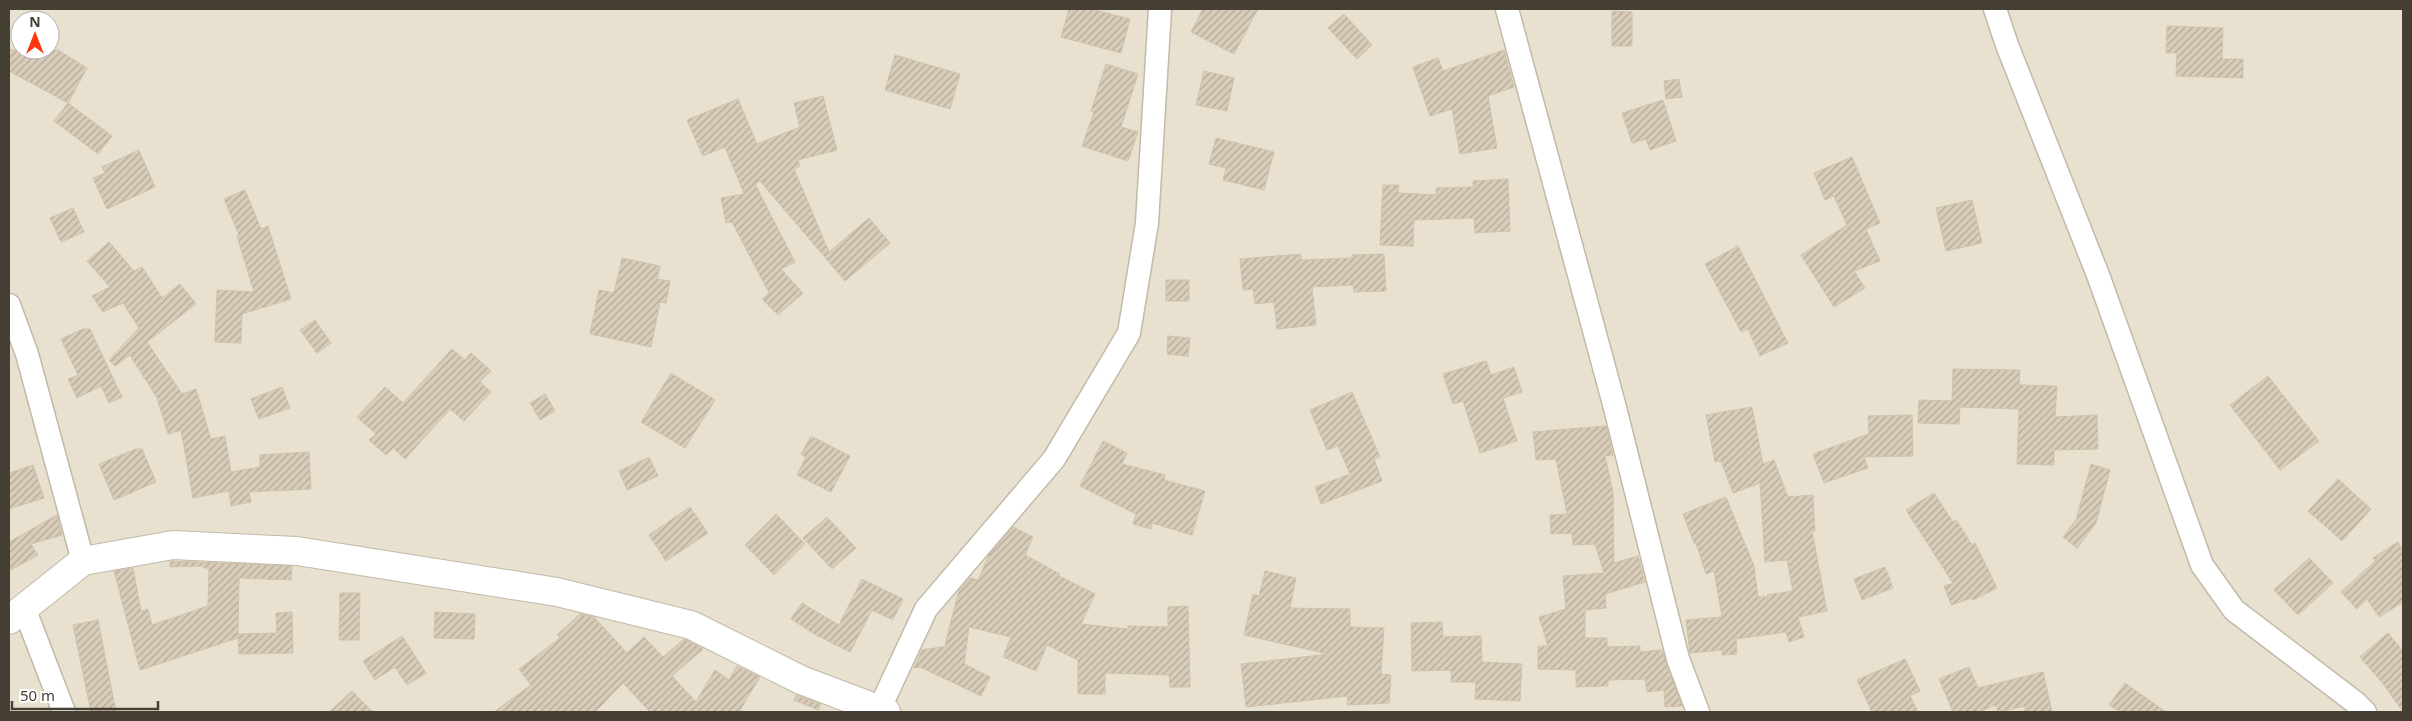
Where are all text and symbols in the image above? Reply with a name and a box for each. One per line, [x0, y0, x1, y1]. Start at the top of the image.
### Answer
north arrow [10, 10, 60, 60]
text: N [29, 12, 41, 31]
scale bar [12, 678, 159, 710]
text: 50 m [20, 685, 55, 705]

